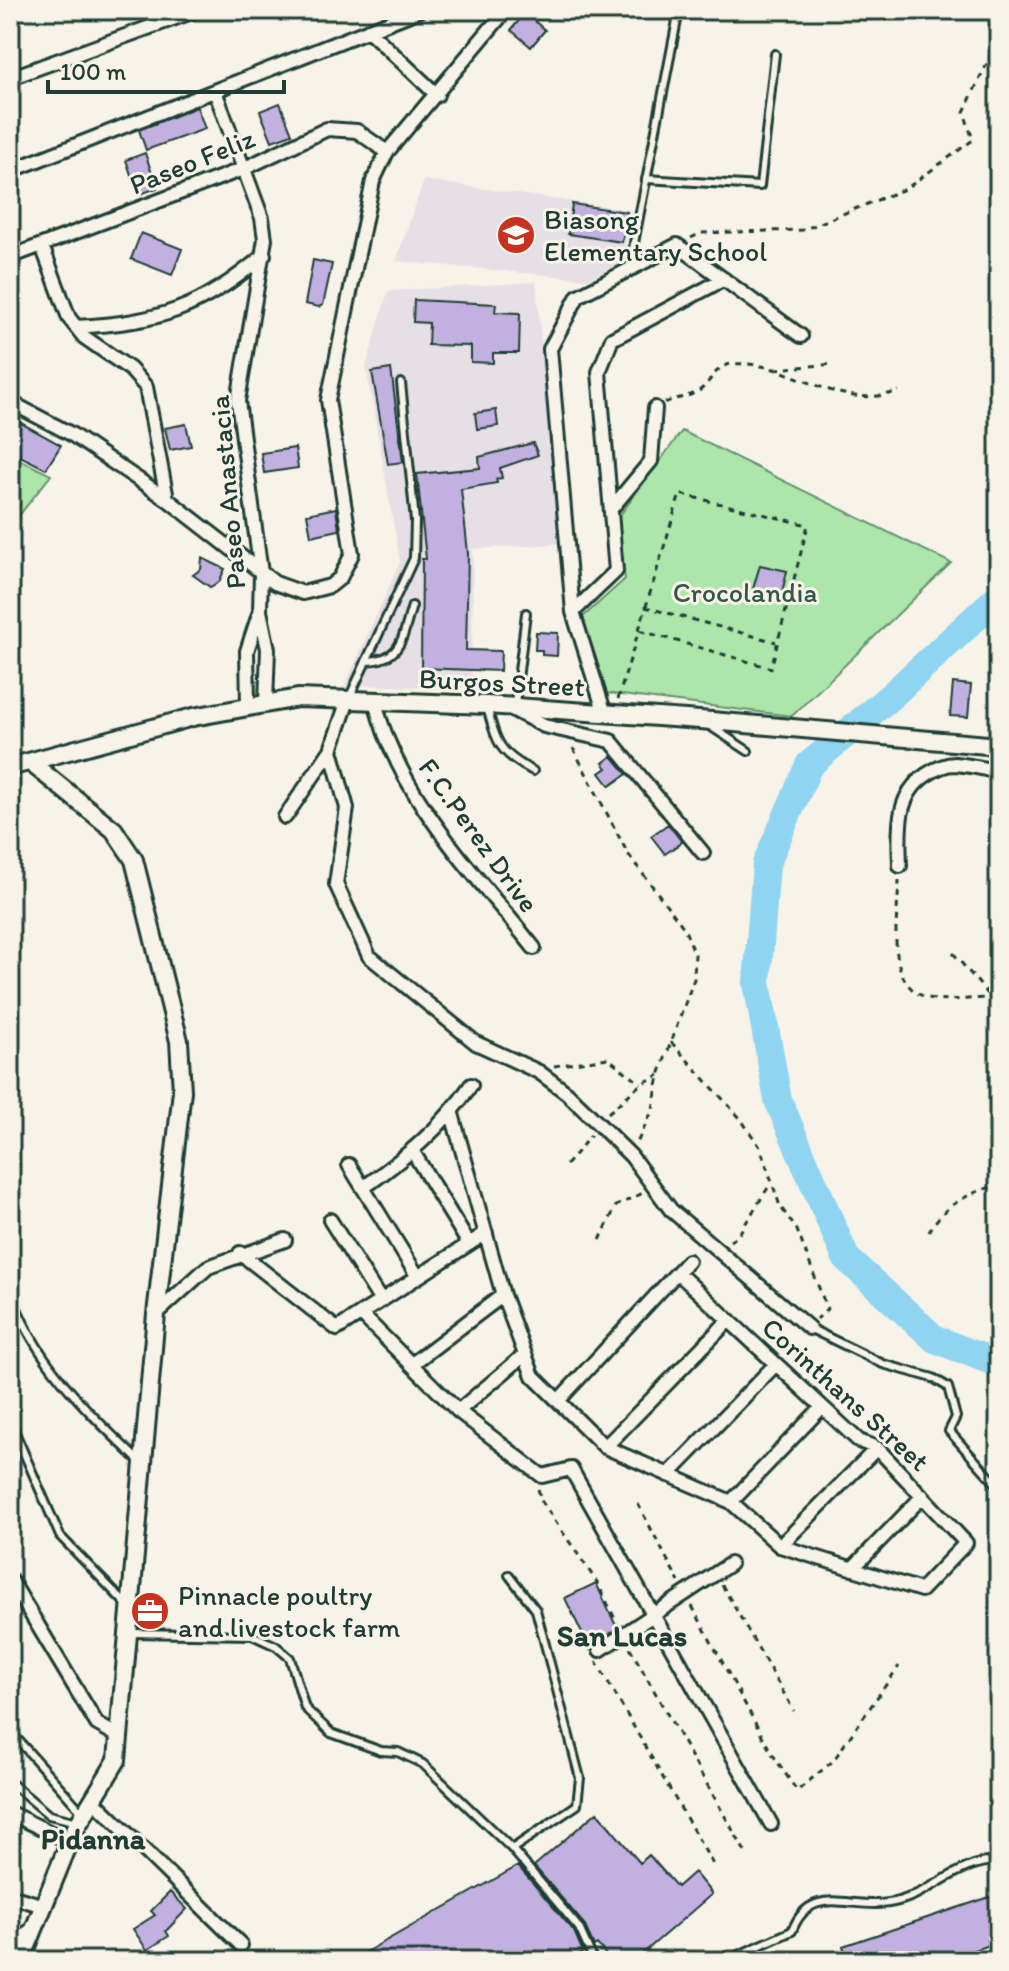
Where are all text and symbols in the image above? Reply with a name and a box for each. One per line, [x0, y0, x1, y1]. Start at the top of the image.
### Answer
scale bar [48, 44, 284, 94]
text: 100 m [60, 57, 126, 86]
street label: Paseo Feliz [124, 121, 260, 201]
place label: Biasong Elementary School [544, 202, 767, 268]
school or university icon: Biasong Elementary School [495, 214, 537, 256]
street label: Paseo Anastacia [202, 393, 252, 590]
park label: Crocolandia [673, 575, 817, 609]
street label: Burgos Street [418, 661, 586, 703]
street label: F.C.Perez Drive [412, 751, 546, 919]
street label: Corinthans Street [755, 1310, 937, 1478]
place label: Pinnacle poultry and livestock farm [178, 1578, 401, 1644]
office icon: Pinnacle poultry and livestock farm [129, 1590, 171, 1632]
district label: San Lucas [557, 1617, 687, 1654]
district label: Pidanna [41, 1820, 146, 1857]

